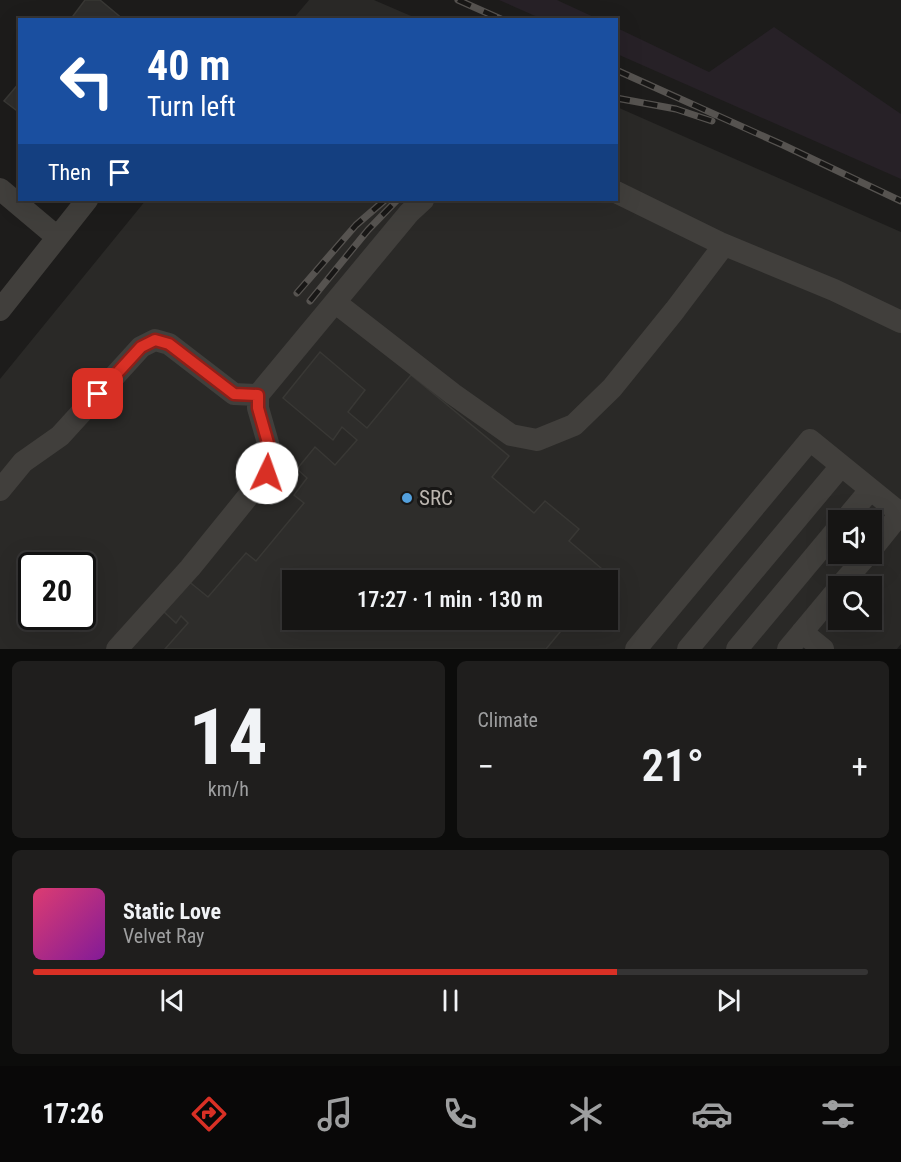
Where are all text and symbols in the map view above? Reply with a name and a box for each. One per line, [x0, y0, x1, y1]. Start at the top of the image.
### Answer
text: 40 m [147, 41, 230, 90]
icon: left [48, 42, 126, 120]
text: Turn left [147, 91, 236, 123]
icon: arrive [103, 156, 136, 189]
text: Then [48, 160, 91, 185]
pin [72, 368, 123, 419]
icon: arrive [81, 377, 114, 410]
position arrow [235, 441, 299, 505]
place label: SRC [419, 486, 453, 510]
marker: SRC [400, 491, 414, 505]
map controls [828, 510, 882, 630]
button: sound [828, 510, 882, 564]
speed limit sign: 20 [18, 552, 96, 630]
button: search [828, 576, 882, 630]
text: 17:27 · 1 min · 130 m [357, 587, 543, 612]
text: 14 [189, 692, 268, 783]
text: Climate [478, 708, 538, 732]
text: 21° [641, 739, 704, 792]
text: − [478, 747, 494, 786]
text: + [852, 747, 868, 786]
text: km/h [208, 777, 249, 801]
text: Static Love [123, 899, 221, 924]
text: Velvet Ray [123, 924, 204, 948]
icon: previous [156, 984, 189, 1017]
icon: pause [434, 984, 467, 1017]
icon: next [712, 984, 745, 1017]
icon: directions [188, 1093, 230, 1135]
icon: music [314, 1093, 356, 1135]
icon: phone [439, 1093, 481, 1135]
icon: climate [565, 1093, 607, 1135]
icon: car [691, 1093, 733, 1135]
icon: filters [817, 1093, 859, 1135]
text: 17:26 [42, 1098, 104, 1130]

